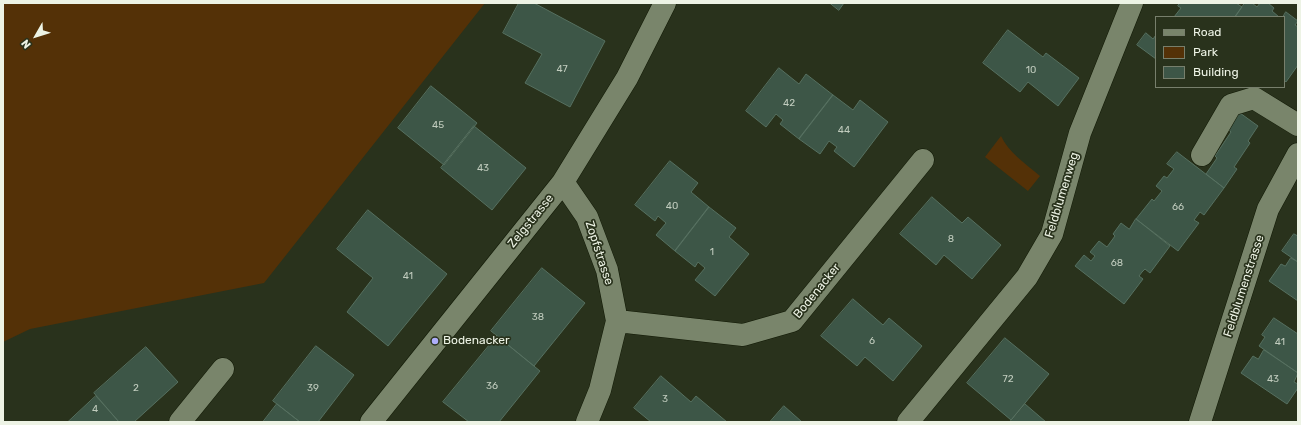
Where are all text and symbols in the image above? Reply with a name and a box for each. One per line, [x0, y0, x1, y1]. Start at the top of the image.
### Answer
north arrow [16, 16, 56, 56]
legend [1155, 16, 1285, 88]
text: Road [1193, 25, 1221, 39]
text: N [19, 37, 34, 51]
text: Park [1193, 45, 1218, 59]
house number: 47 [556, 63, 568, 75]
house number: 10 [1026, 64, 1036, 76]
text: Building [1193, 65, 1239, 79]
house number: 42 [783, 97, 795, 109]
house number: 45 [432, 119, 444, 131]
house number: 44 [838, 124, 850, 136]
street label: Feldblumenweg [1042, 150, 1082, 240]
house number: 43 [477, 162, 489, 174]
street label: Zelgstrasse [505, 191, 557, 251]
house number: 40 [666, 200, 678, 212]
house number: 66 [1172, 201, 1184, 213]
street label: Zopfstrasse [582, 219, 616, 287]
house number: 8 [948, 233, 954, 245]
street label: Feldblumenstrasse [1221, 233, 1267, 339]
house number: 1 [710, 246, 714, 258]
house number: 68 [1111, 257, 1123, 269]
street label: Bodenacker [790, 261, 844, 321]
house number: 41 [403, 270, 413, 282]
house number: 38 [532, 311, 544, 323]
place label: Bodenacker [443, 334, 509, 348]
house number: 6 [869, 335, 875, 347]
marker: Bodenacker [430, 336, 440, 346]
house number: 41 [1275, 336, 1285, 348]
house number: 72 [1003, 373, 1013, 385]
house number: 43 [1267, 373, 1279, 385]
house number: 36 [486, 380, 498, 392]
house number: 2 [133, 382, 139, 394]
house number: 39 [307, 382, 319, 394]
house number: 3 [662, 393, 668, 405]
house number: 4 [92, 403, 98, 415]

